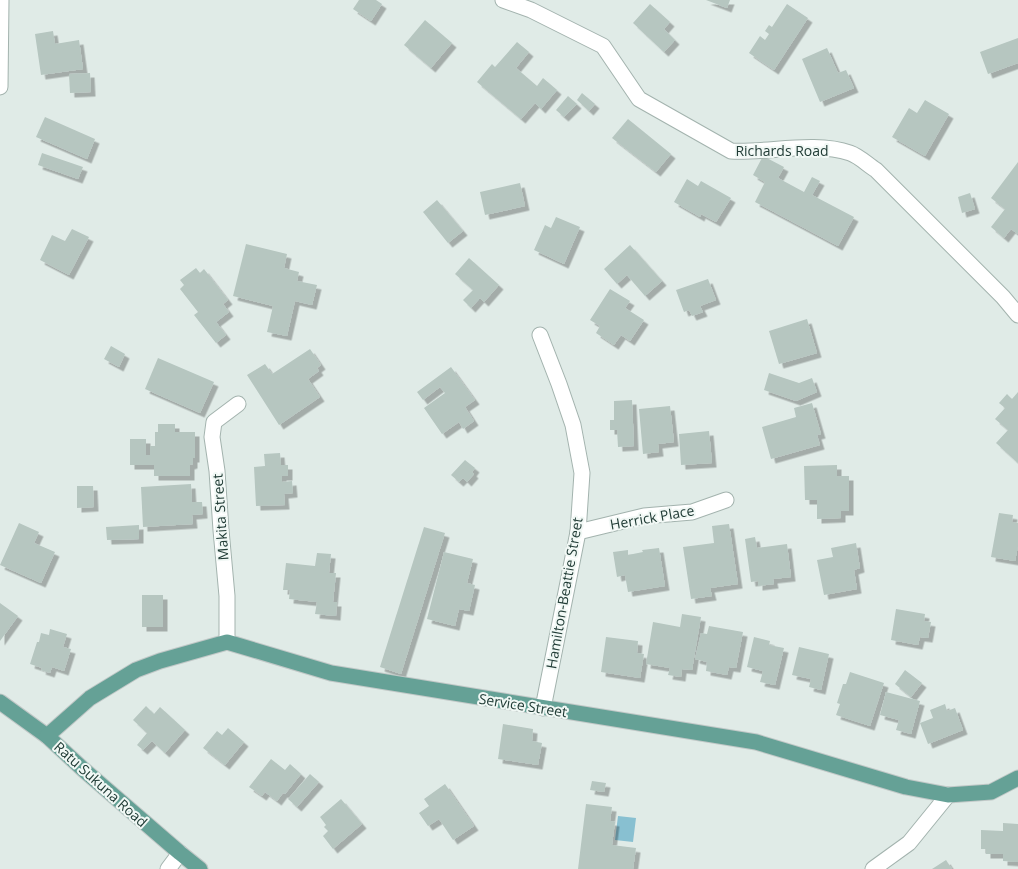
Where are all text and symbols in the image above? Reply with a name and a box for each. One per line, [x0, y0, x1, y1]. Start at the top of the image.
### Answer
street label: Richards Road [735, 141, 829, 160]
street label: Makita Street [207, 473, 233, 561]
street label: Herrick Place [608, 500, 696, 534]
street label: Hamilton-Beattie Street [541, 516, 587, 670]
street label: Service Street [478, 689, 568, 721]
street label: Ratu Sukuna Road [50, 737, 152, 831]

